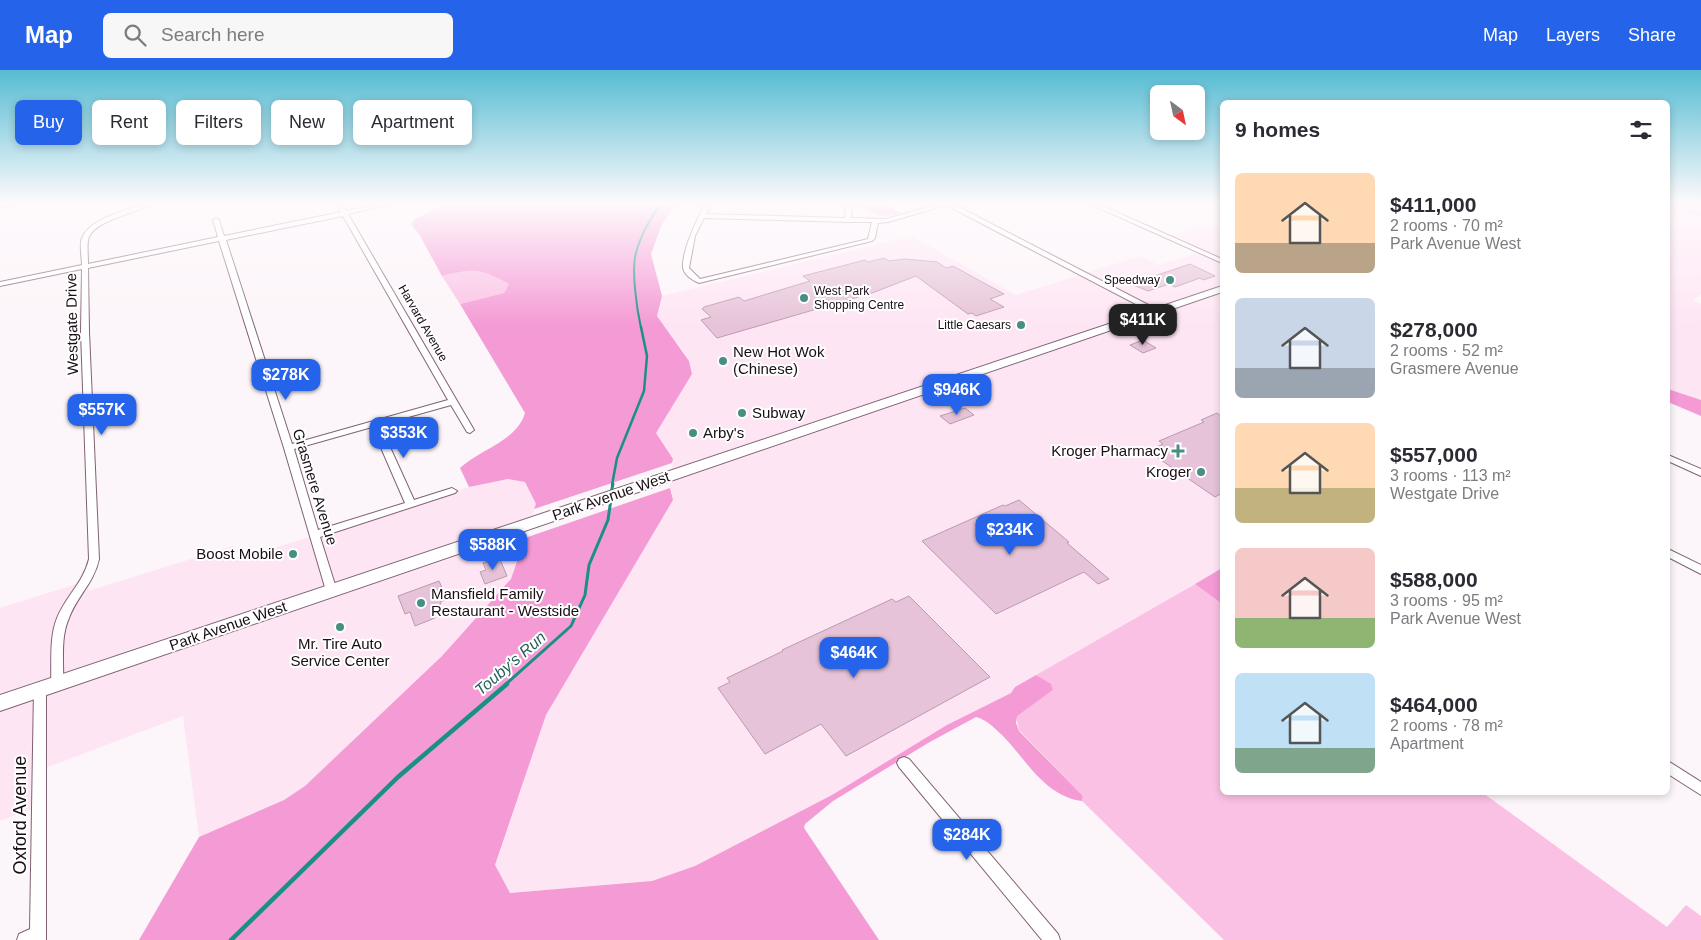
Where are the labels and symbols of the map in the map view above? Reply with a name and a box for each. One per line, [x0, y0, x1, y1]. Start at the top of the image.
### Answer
north arrow [1150, 85, 1205, 140]
street label: Westgate Drive [62, 273, 81, 375]
place label: Speedway [1104, 273, 1160, 287]
marker: Speedway [1164, 274, 1176, 286]
street label: Harvard Avenue [395, 282, 451, 364]
place label: West Park Shopping Centre [814, 284, 904, 312]
marker: West Park Shopping Centre [798, 292, 810, 304]
pin: $411K [1108, 304, 1178, 346]
place label: Little Caesars [938, 318, 1011, 332]
marker: Little Caesars [1015, 319, 1027, 331]
place label: New Hot Wok (Chinese) [733, 343, 825, 377]
marker: New Hot Wok (Chinese) [717, 355, 729, 367]
pin: $278K [251, 358, 321, 401]
pin: $946K [922, 374, 992, 416]
pin: $557K [67, 394, 137, 436]
place label: Subway [752, 404, 806, 421]
marker: Subway [736, 407, 748, 419]
pin: $353K [369, 416, 439, 459]
place label: Arby's [703, 424, 744, 441]
street label: Grasmere Avenue [290, 427, 341, 547]
marker: Arby's [687, 427, 699, 439]
place label: Kroger Pharmacy [1051, 442, 1168, 459]
marker: Kroger Pharmacy [1172, 445, 1184, 457]
place label: Kroger [1146, 463, 1191, 480]
marker: Kroger [1195, 466, 1207, 478]
street label: Park Avenue West [550, 467, 672, 524]
pin: $234K [975, 514, 1045, 556]
pin: $588K [458, 528, 528, 571]
place label: Boost Mobile [196, 545, 283, 562]
marker: Boost Mobile [287, 548, 299, 560]
place label: Mansfield Family Restaurant - Westside [431, 585, 579, 619]
street label: Park Avenue West [167, 597, 289, 654]
marker: Mansfield Family Restaurant - Westside [415, 597, 427, 609]
marker: Mr. Tire Auto Service Center [334, 621, 346, 633]
water label: Touby's Run [472, 628, 549, 699]
place label: Mr. Tire Auto Service Center [290, 635, 390, 669]
pin: $464K [819, 636, 889, 679]
street label: Oxford Avenue [10, 756, 30, 874]
pin: $284K [932, 818, 1002, 861]

